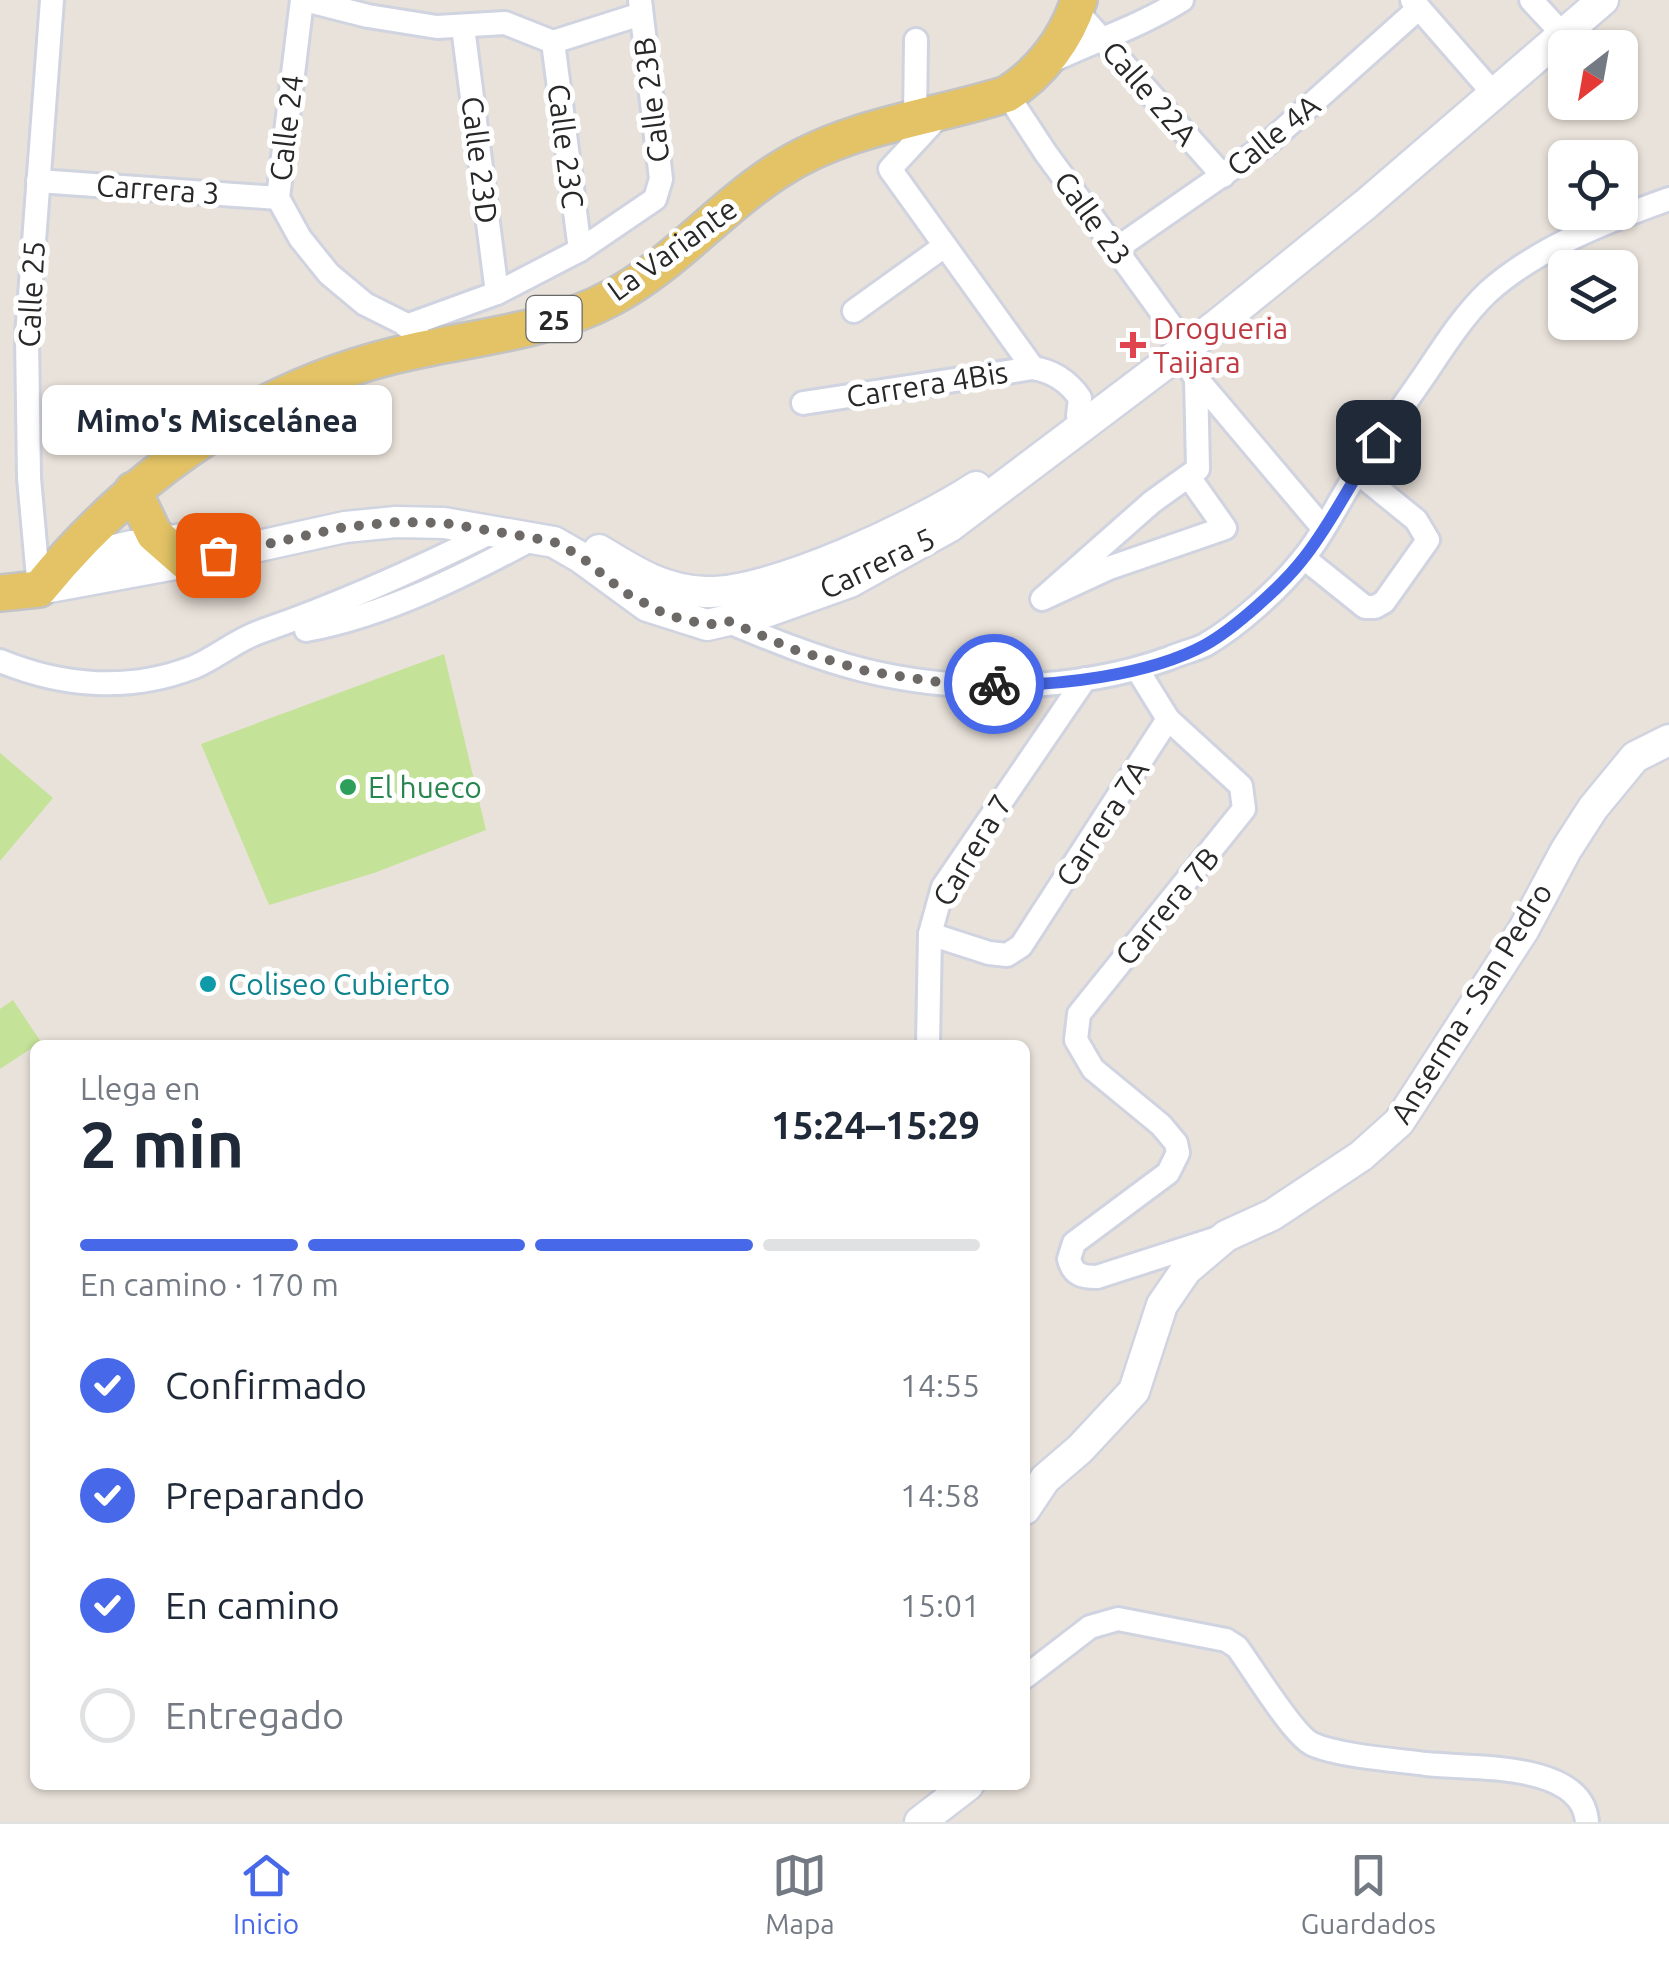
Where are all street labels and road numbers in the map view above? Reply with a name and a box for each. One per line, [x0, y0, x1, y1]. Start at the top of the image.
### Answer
street label: Calle 22A [1096, 34, 1205, 152]
street label: Calle 23B [626, 35, 676, 165]
street label: Calle 24 [263, 73, 309, 183]
street label: Calle 23C [541, 82, 591, 210]
street label: Calle 4A [1220, 87, 1327, 183]
street label: Calle 23D [455, 94, 505, 226]
street label: Calle 23 [1048, 165, 1138, 271]
street label: Carrera 3 [95, 168, 221, 210]
street label: La Variante [601, 191, 743, 307]
street label: Calle 25 [11, 240, 51, 348]
road number: 25 [526, 296, 582, 342]
street label: Carrera 4Bis [844, 354, 1010, 414]
street label: Carrera 5 [814, 521, 940, 605]
street label: Carrera 7A [1049, 753, 1156, 892]
street label: Carrera 7 [926, 788, 1018, 912]
street label: Carrera 7B [1108, 840, 1226, 972]
street label: Anserma - San Pedro [1383, 877, 1559, 1129]

